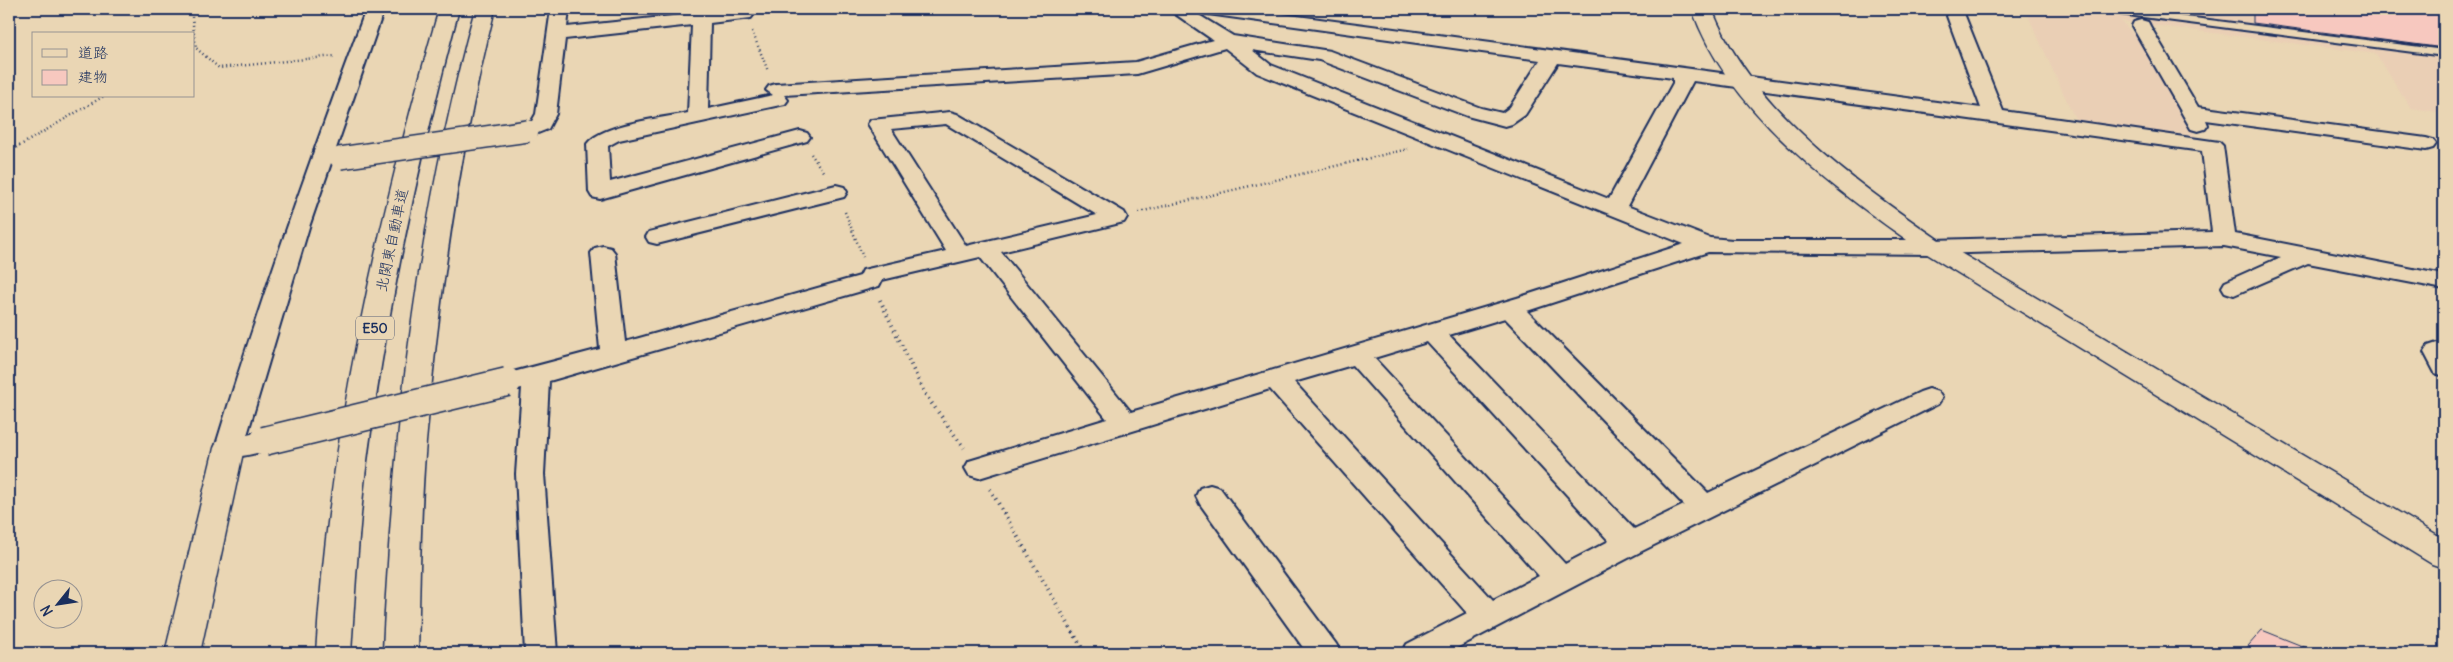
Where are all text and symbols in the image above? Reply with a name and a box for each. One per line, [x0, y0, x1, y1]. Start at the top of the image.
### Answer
legend [32, 32, 195, 98]
text: 道路 [78, 43, 108, 62]
text: 建物 [78, 67, 108, 86]
street label: 北関東自動車道 [371, 187, 412, 293]
road number: E50 [356, 316, 394, 339]
north arrow [32, 580, 82, 630]
text: N [37, 602, 57, 619]

